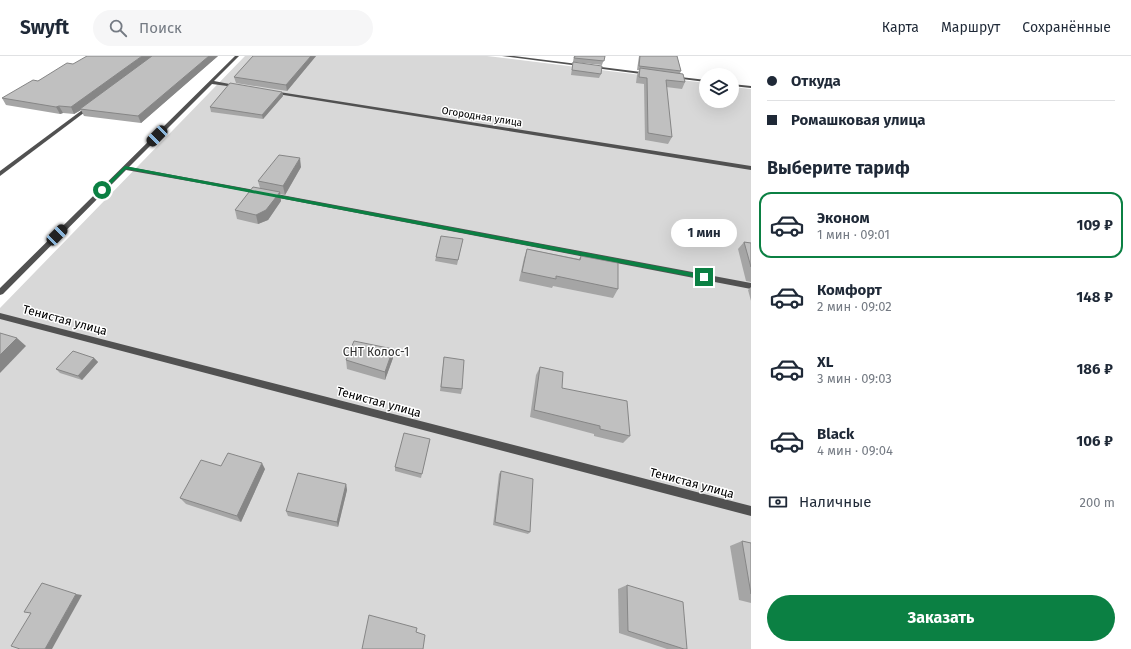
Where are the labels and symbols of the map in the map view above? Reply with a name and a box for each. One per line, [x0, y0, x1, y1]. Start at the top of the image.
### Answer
street label: Огородная улица [441, 105, 523, 129]
car [144, 123, 170, 149]
route start [93, 181, 111, 199]
callout: 1 мин [671, 219, 737, 247]
car [44, 222, 70, 248]
route end [695, 268, 713, 286]
street label: Тенистая улица [21, 302, 109, 338]
park label: СНТ Колос-1 [343, 345, 409, 359]
street label: Тенистая улица [335, 384, 423, 420]
street label: Тенистая улица [648, 465, 736, 501]

